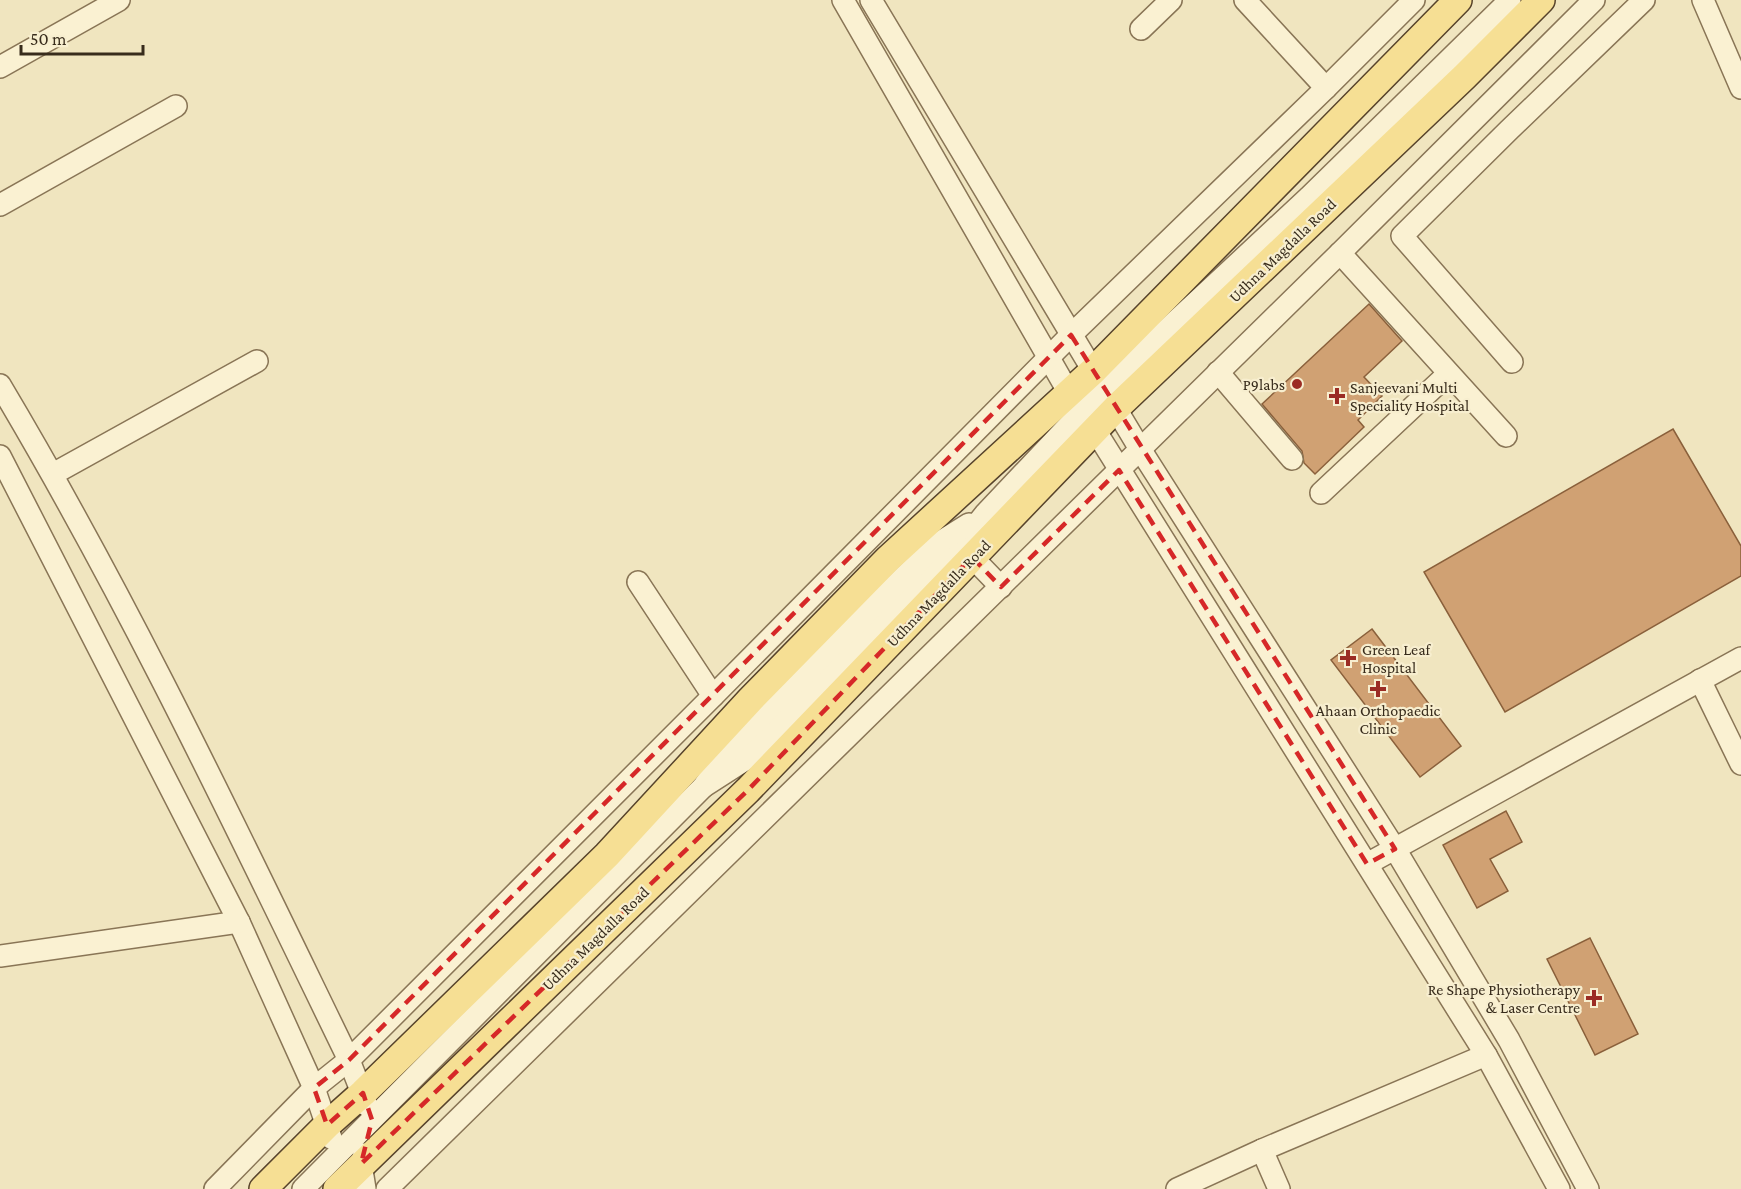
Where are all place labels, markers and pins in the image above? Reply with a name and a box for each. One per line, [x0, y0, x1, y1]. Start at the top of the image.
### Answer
place label: P9labs [1243, 376, 1285, 393]
marker: P9labs [1290, 377, 1304, 391]
place label: Sanjeevani Multi Speciality Hospital [1350, 379, 1469, 415]
marker: Sanjeevani Multi Speciality Hospital [1328, 387, 1346, 405]
place label: Green Leaf Hospital [1362, 641, 1432, 677]
marker: Green Leaf Hospital [1339, 649, 1357, 667]
marker: Ahaan Orthopaedic Clinic [1369, 680, 1387, 698]
place label: Ahaan Orthopaedic Clinic [1316, 702, 1441, 737]
place label: Re Shape Physiotherapy & Laser Centre [1428, 981, 1581, 1016]
marker: Re Shape Physiotherapy & Laser Centre [1585, 989, 1603, 1007]

